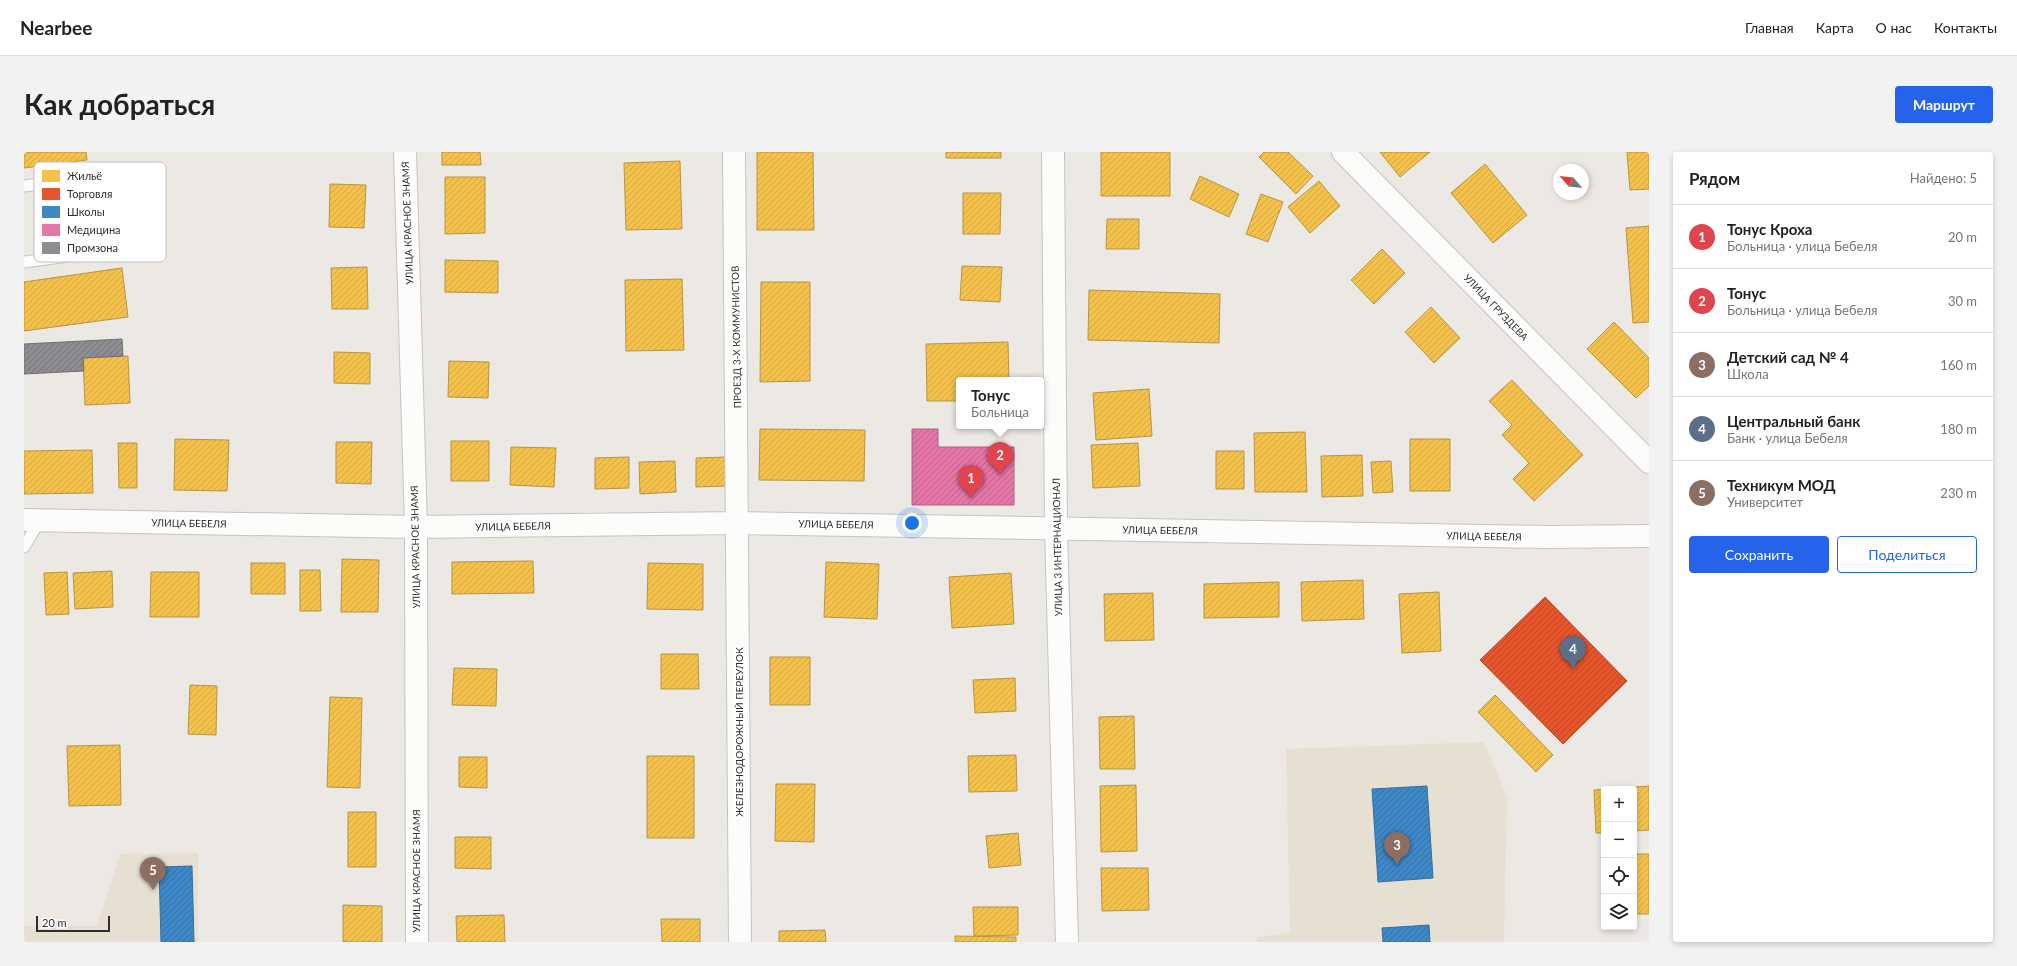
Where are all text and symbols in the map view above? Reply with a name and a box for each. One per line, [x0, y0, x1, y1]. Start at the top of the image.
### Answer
text: Nearbee [20, 16, 92, 39]
text: Главная [1745, 19, 1794, 36]
text: Карта [1816, 19, 1854, 36]
text: О нас [1876, 19, 1912, 36]
text: Контакты [1934, 19, 1997, 36]
button: Маршрут [1895, 86, 1993, 123]
text: Как добраться [24, 87, 215, 121]
street label: УЛИЦА КРАСНОЕ ЗНАМЯ [399, 161, 415, 285]
legend [34, 162, 166, 262]
north arrow [1553, 164, 1589, 200]
text: Рядом [1689, 168, 1740, 189]
text: Жильё [67, 169, 102, 182]
text: Найдено: 5 [1910, 170, 1977, 186]
text: Торговля [67, 187, 112, 200]
text: Школы [67, 205, 105, 218]
text: Тонус Кроха [1727, 220, 1812, 238]
text: Медицина [67, 223, 121, 236]
text: 1 [1698, 229, 1706, 245]
text: 20 m [1948, 229, 1977, 245]
text: Больница · улица Бебеля [1727, 238, 1877, 254]
text: Промзона [67, 241, 118, 254]
street label: ПРОЕЗД 3-Х КОММУНИСТОВ [729, 266, 743, 408]
street label: УЛИЦА ГРУЗДЕВА [1461, 271, 1531, 343]
text: Тонус [1727, 284, 1766, 302]
text: 2 [1698, 293, 1706, 309]
text: 30 m [1948, 293, 1977, 309]
text: Больница · улица Бебеля [1727, 302, 1877, 318]
text: Детский сад № 4 [1727, 348, 1849, 366]
text: 3 [1698, 357, 1706, 373]
text: 160 m [1940, 357, 1977, 373]
text: Школа [1727, 366, 1769, 382]
popup [956, 377, 1044, 429]
text: Тонус [971, 386, 1010, 404]
text: Больница [971, 404, 1029, 420]
text: Центральный банк [1727, 412, 1860, 430]
text: 4 [1698, 421, 1706, 437]
text: 180 m [1940, 421, 1977, 437]
text: Банк · улица Бебеля [1727, 430, 1848, 446]
pin: 2 [987, 442, 1013, 475]
pin: 1 [958, 465, 984, 498]
text: Техникум МОД [1727, 476, 1836, 494]
street label: УЛИЦА 3 ИНТЕРНАЦИОНАЛ [1050, 478, 1064, 616]
street label: УЛИЦА КРАСНОЕ ЗНАМЯ [408, 485, 422, 609]
text: 5 [1698, 485, 1706, 501]
text: 230 m [1940, 485, 1977, 501]
text: Университет [1727, 494, 1803, 510]
your location [902, 513, 922, 533]
street label: УЛИЦА БЕБЕЛЯ [151, 516, 227, 530]
street label: УЛИЦА БЕБЕЛЯ [798, 517, 874, 531]
street label: УЛИЦА БЕБЕЛЯ [475, 519, 551, 533]
street label: УЛИЦА БЕБЕЛЯ [1122, 523, 1198, 537]
street label: УЛИЦА БЕБЕЛЯ [1446, 529, 1522, 543]
button: Сохранить [1689, 536, 1829, 573]
button: Поделиться [1837, 536, 1977, 573]
pin: 4 [1560, 636, 1586, 669]
street label: ЖЕЛЕЗНОДОРОЖНЫЙ ПЕРЕУЛОК [733, 647, 745, 817]
map controls [1601, 786, 1637, 930]
button: + [1601, 786, 1637, 822]
street label: УЛИЦА КРАСНОЕ ЗНАМЯ [410, 809, 422, 933]
button: − [1601, 822, 1637, 858]
pin: 3 [1384, 832, 1410, 865]
pin: 5 [140, 857, 166, 890]
button: locate [1601, 858, 1637, 894]
button: layers [1601, 894, 1637, 930]
scale bar [36, 914, 110, 933]
text: 20 m [42, 916, 67, 929]

